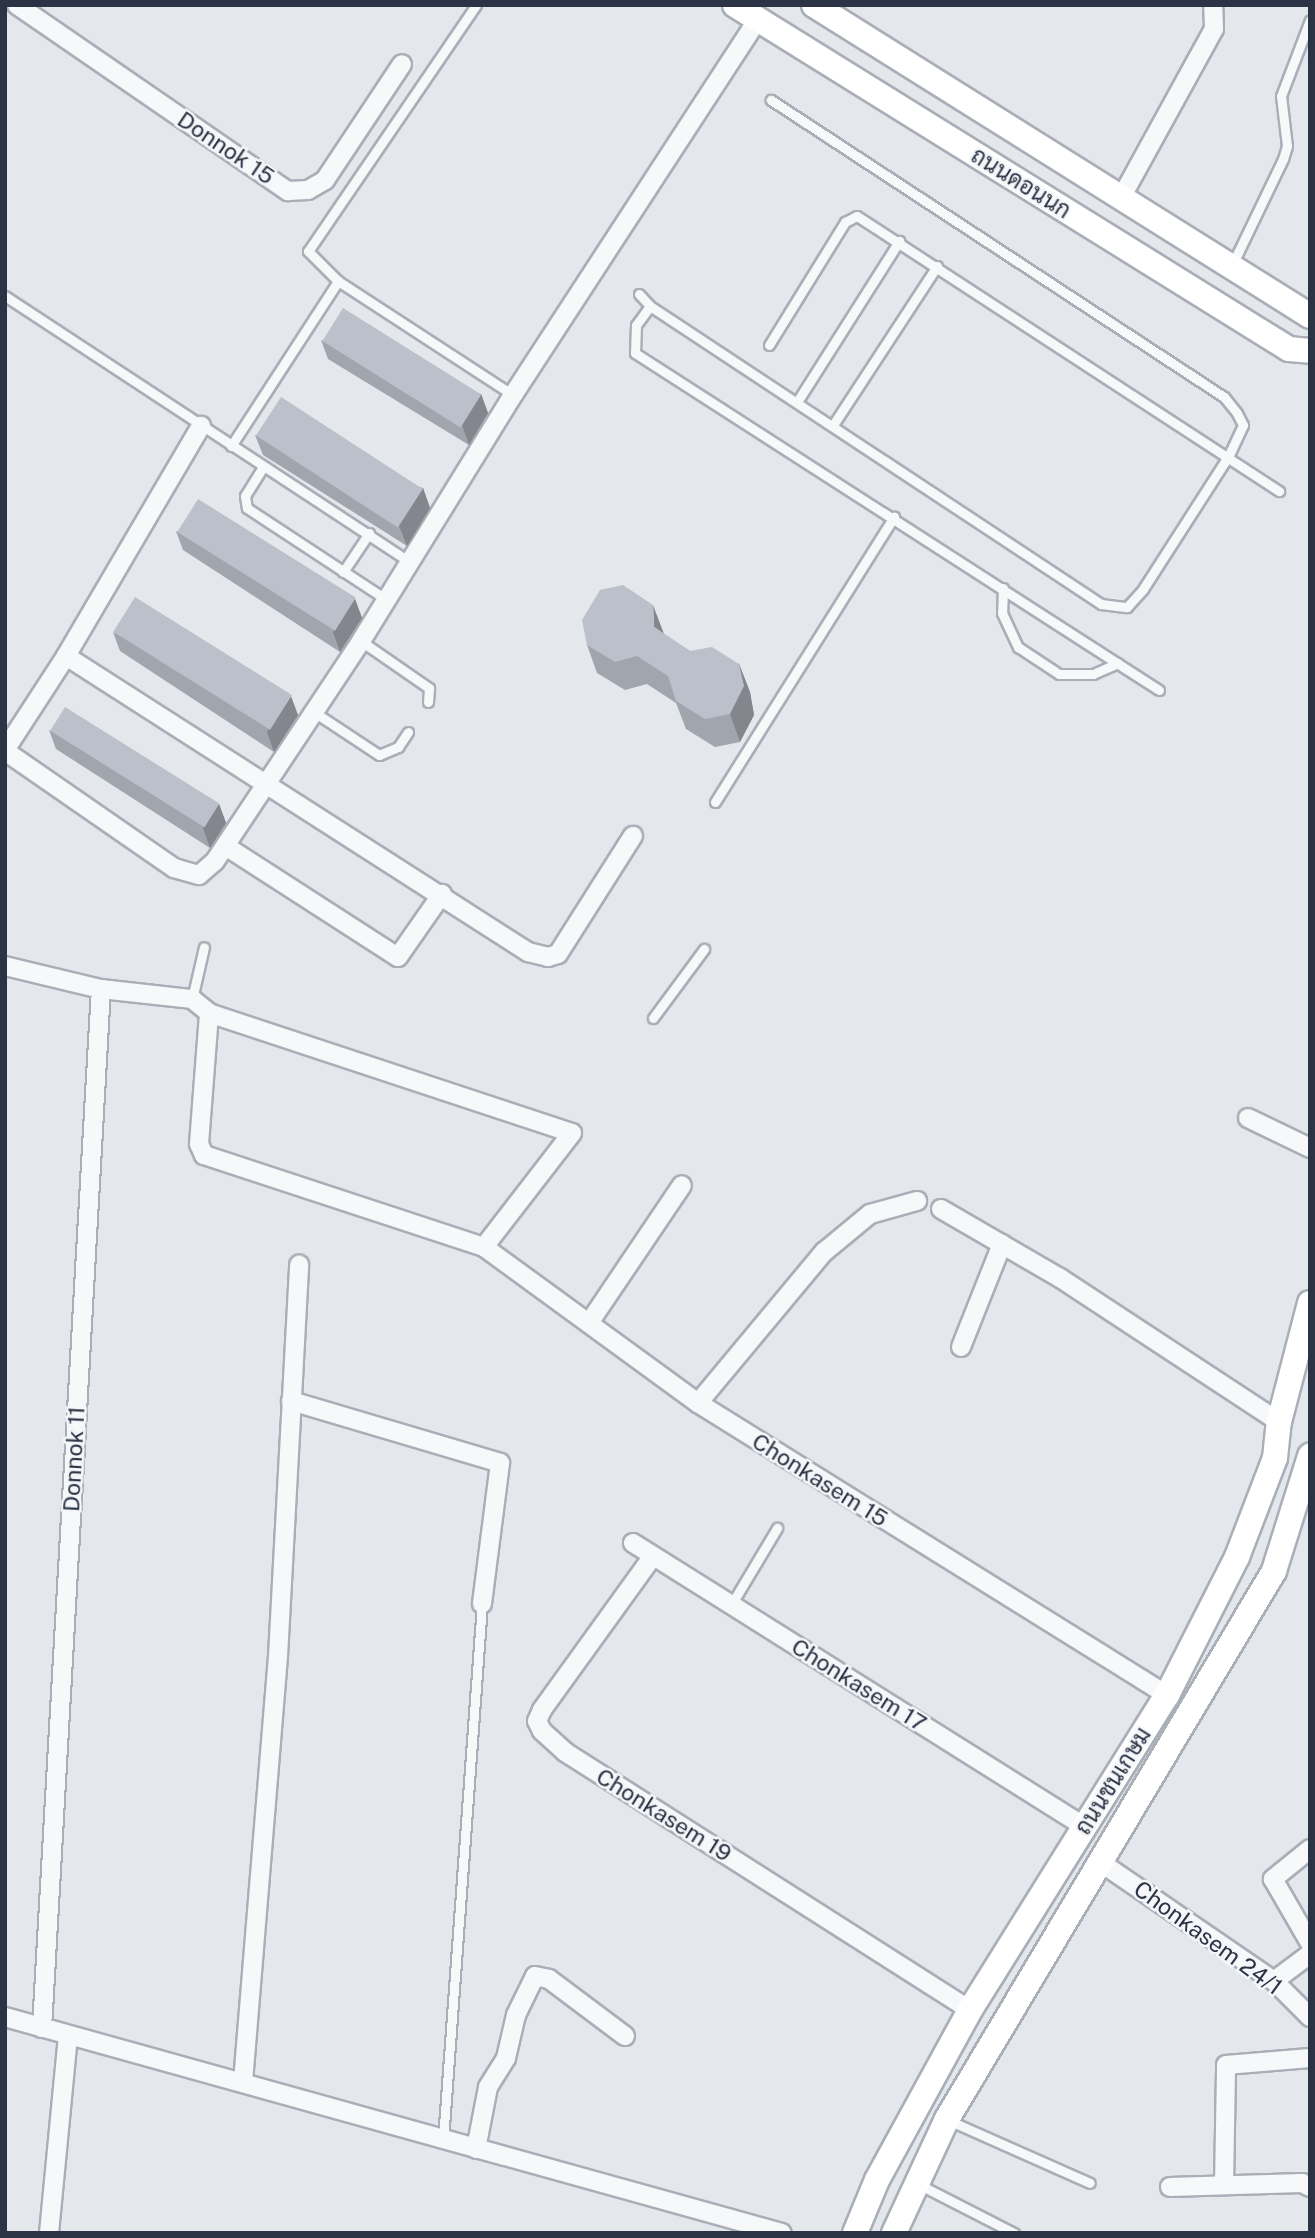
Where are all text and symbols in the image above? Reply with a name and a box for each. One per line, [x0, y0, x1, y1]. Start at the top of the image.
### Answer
street label: Donnok 15 [172, 105, 280, 191]
street label: ถนนดอนนก [966, 142, 1076, 224]
street label: Donnok 11 [57, 1405, 91, 1513]
street label: Chonkasem 15 [747, 1427, 893, 1533]
street label: Chonkasem 17 [786, 1633, 932, 1737]
street label: ถนนชนเกษม [1069, 1722, 1157, 1840]
street label: Chonkasem 19 [591, 1762, 737, 1868]
street label: Chonkasem 24/1 [1129, 1875, 1287, 2001]

